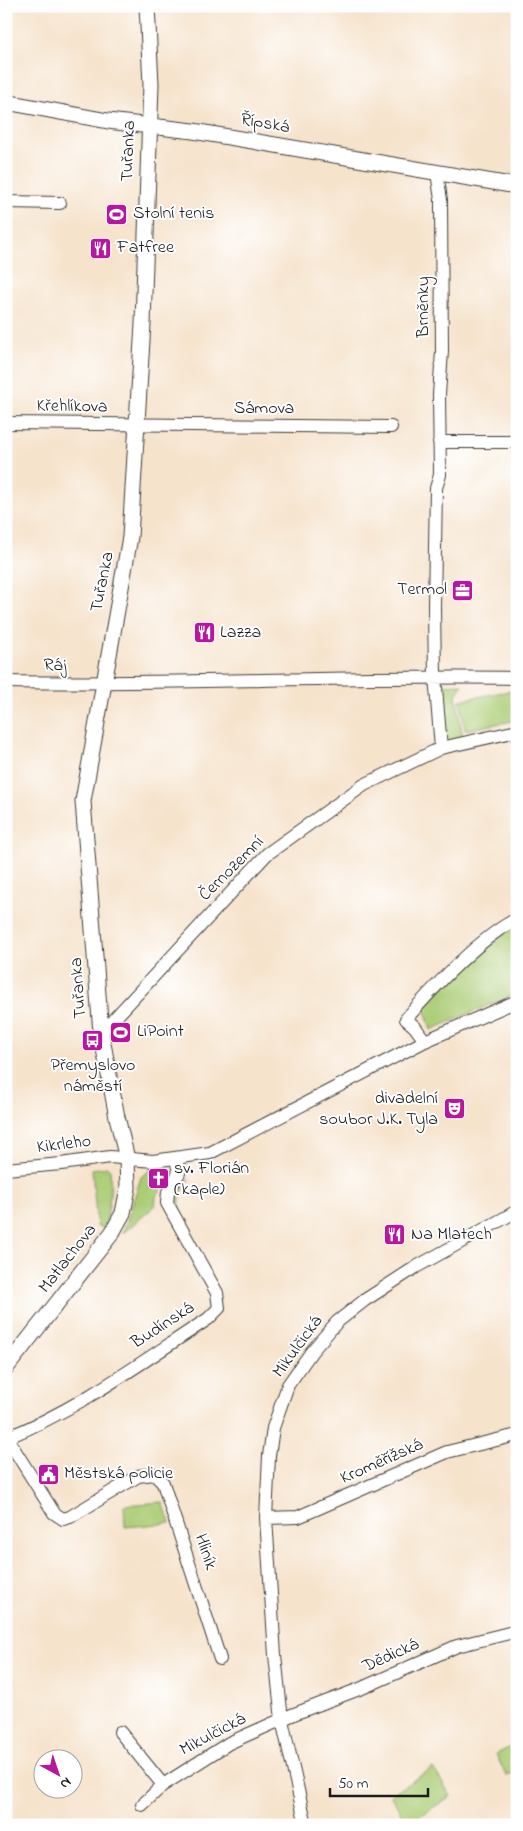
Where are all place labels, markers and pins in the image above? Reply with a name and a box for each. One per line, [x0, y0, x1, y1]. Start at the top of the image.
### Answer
place label: Stolní tenis [133, 201, 214, 227]
sports icon: Stolní tenis [105, 202, 129, 226]
place label: Fatfree [116, 235, 175, 261]
restaurant icon: Fatfree [89, 236, 113, 260]
place label: Termol [397, 577, 447, 603]
office icon: Termol [451, 578, 475, 602]
place label: Lazza [220, 620, 261, 646]
restaurant icon: Lazza [192, 621, 216, 645]
place label: LiPoint [137, 1019, 184, 1045]
sports icon: LiPoint [109, 1020, 133, 1044]
bus stop icon: Přemyslovo náměstí [81, 1029, 105, 1053]
place label: Přemyslovo náměstí [51, 1053, 135, 1100]
place label: divadelní soubor J.K. Tyla [319, 1086, 438, 1133]
theatre icon: divadelní soubor J.K. Tyla [442, 1097, 466, 1121]
place label: sv. Florián (kaple) [174, 1156, 249, 1203]
church icon: sv. Florián (kaple) [146, 1167, 170, 1191]
place label: Na Mlatech [411, 1222, 492, 1248]
restaurant icon: Na Mlatech [383, 1223, 407, 1247]
place label: Městská policie [64, 1461, 174, 1487]
public building icon: Městská policie [36, 1462, 60, 1486]

